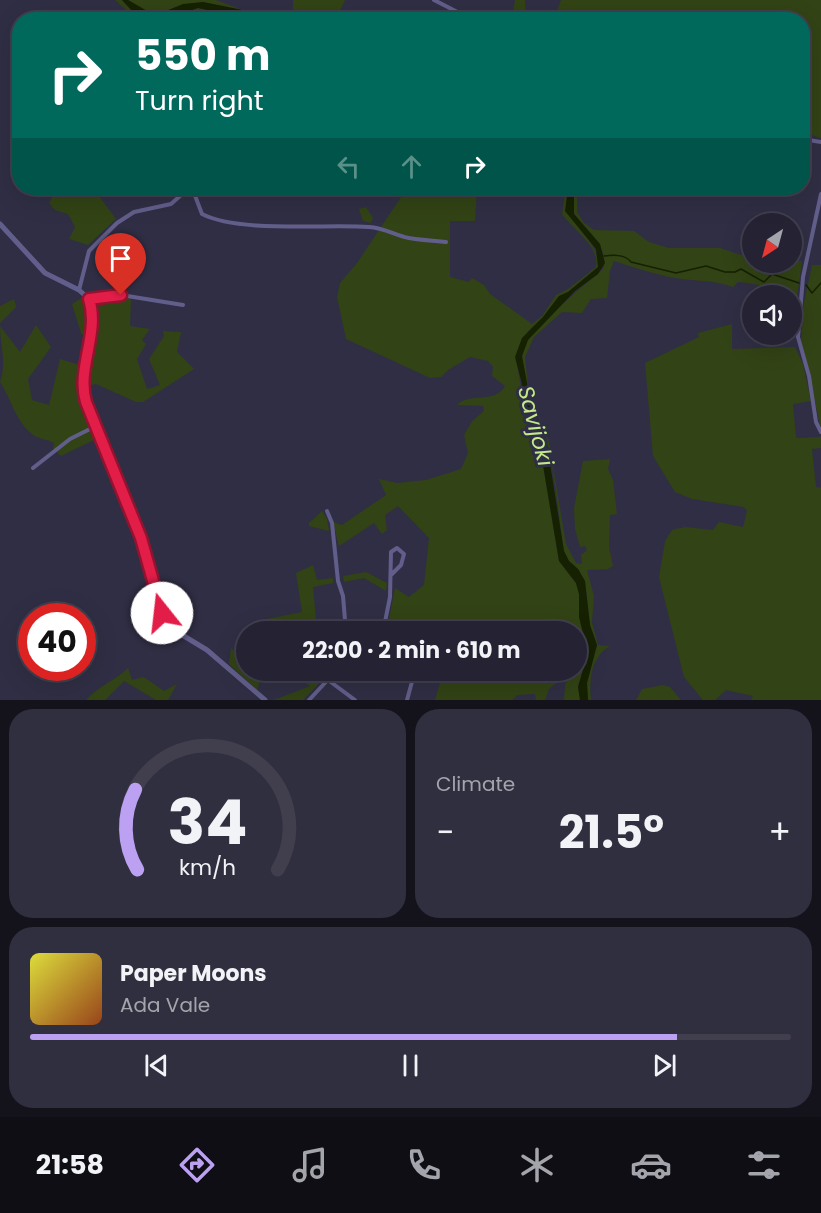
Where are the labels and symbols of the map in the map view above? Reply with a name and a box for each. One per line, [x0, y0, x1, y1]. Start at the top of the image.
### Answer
north arrow [742, 213, 802, 273]
pin [95, 233, 146, 295]
water label: Savijoki [510, 383, 561, 470]
position arrow [130, 581, 194, 645]
speed limit sign: 40 [18, 603, 96, 681]

